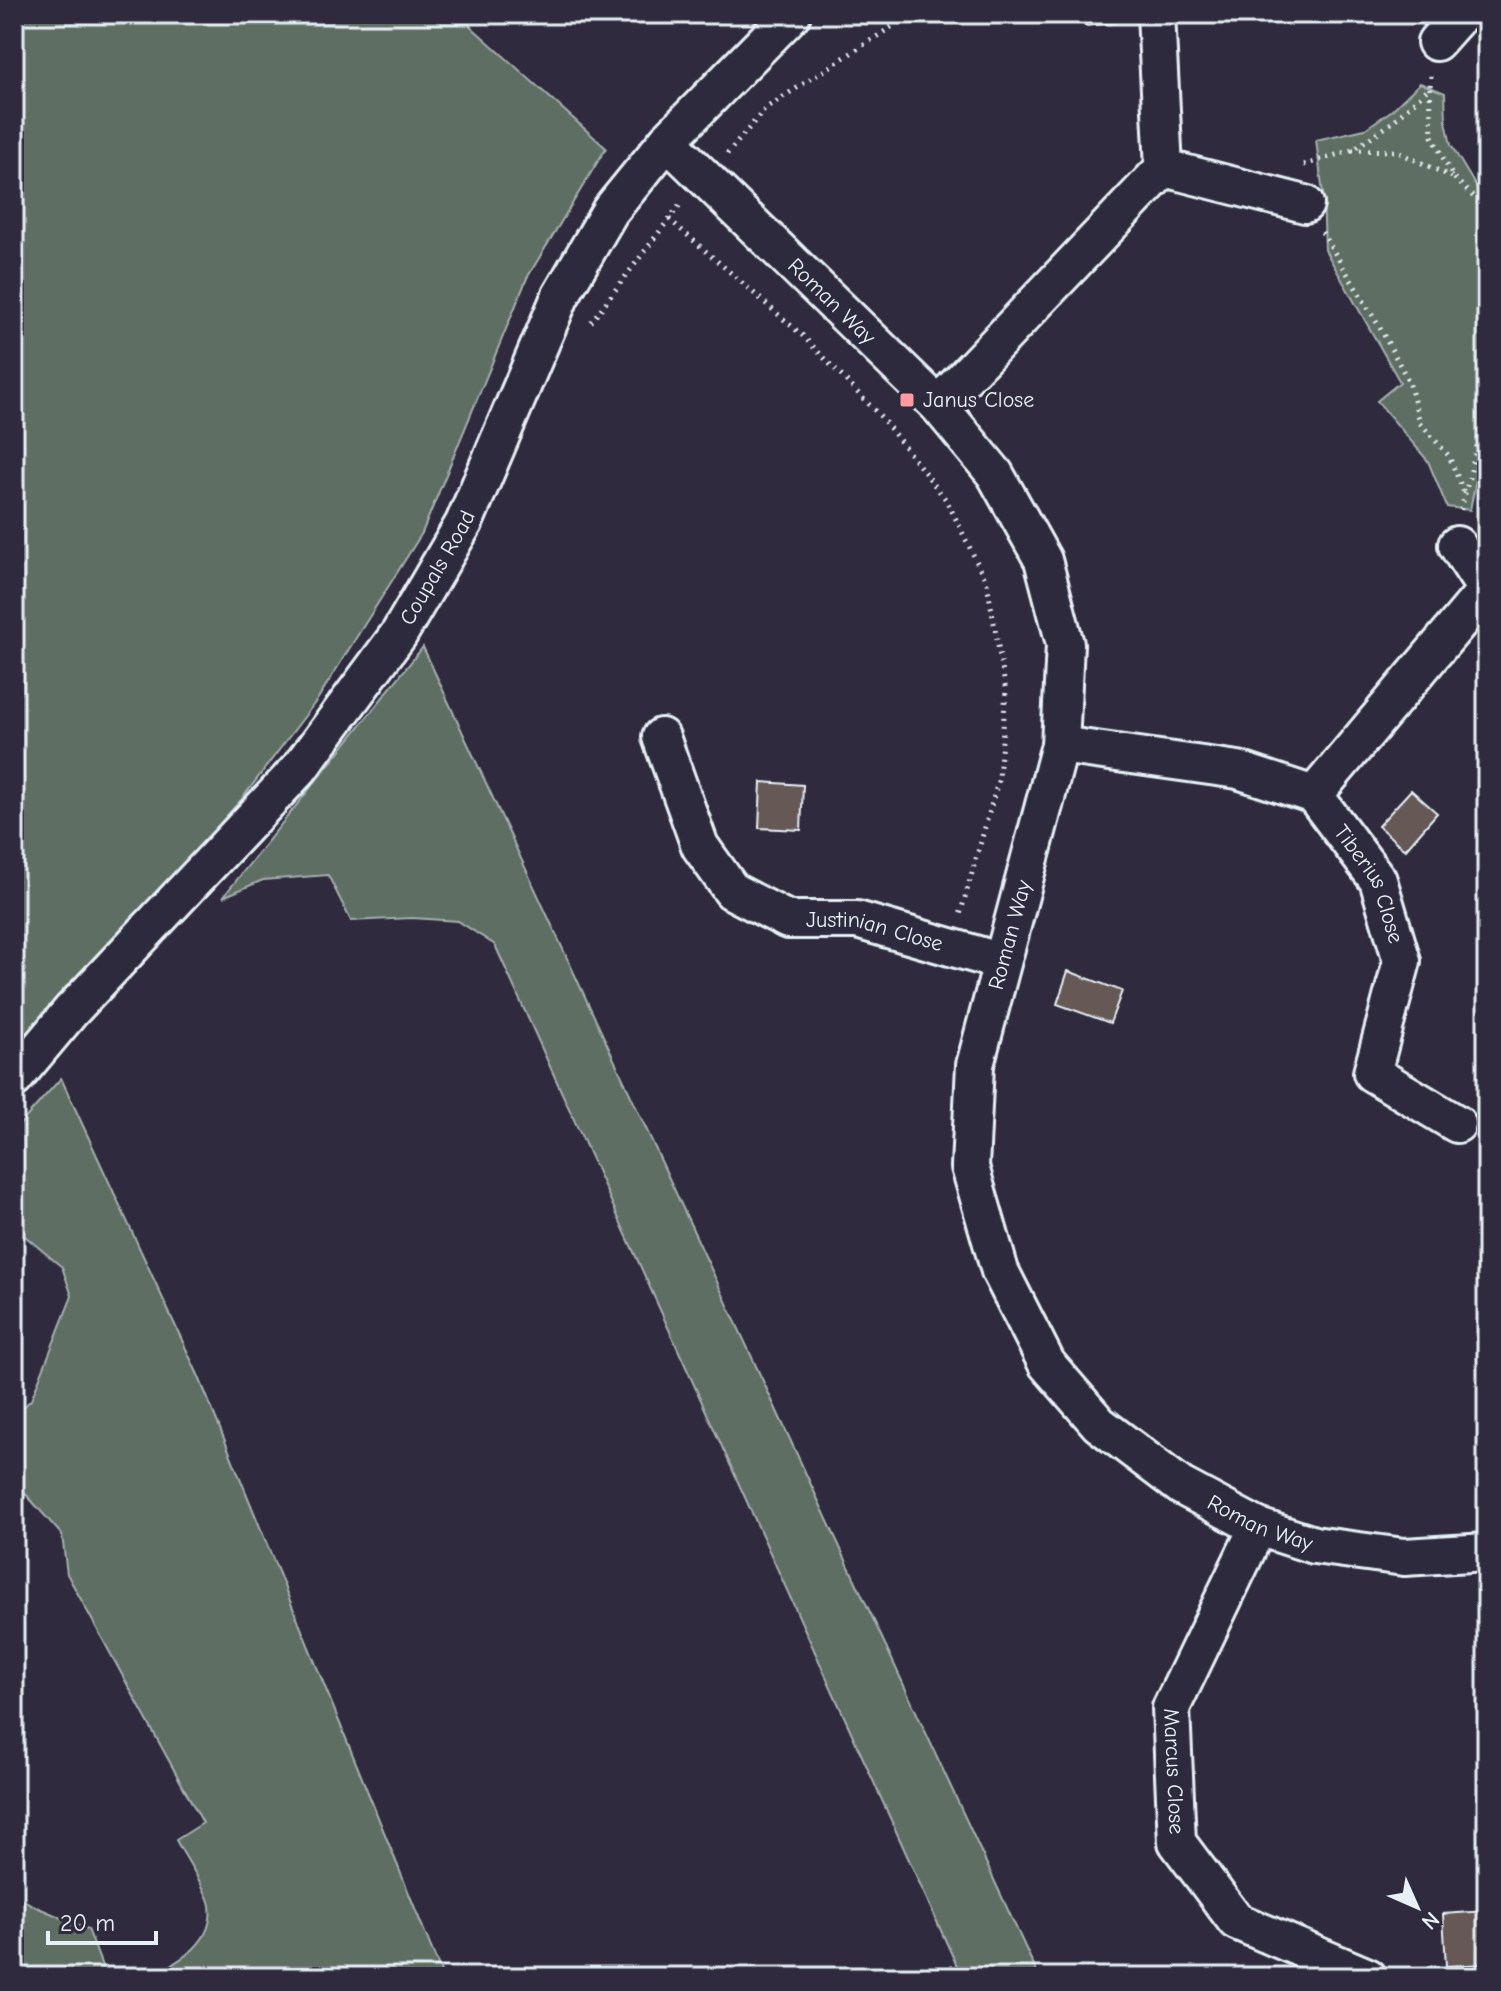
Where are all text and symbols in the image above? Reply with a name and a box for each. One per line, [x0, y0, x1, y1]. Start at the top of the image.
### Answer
street label: Roman Way [782, 253, 881, 350]
place label: Janus Close [923, 387, 1034, 413]
marker: Janus Close [898, 391, 916, 409]
street label: Coupals Road [394, 507, 481, 630]
street label: Tiberius Close [1328, 820, 1409, 946]
street label: Roman Way [983, 877, 1037, 993]
street label: Justinian Close [806, 907, 946, 957]
street label: Roman Way [1203, 1489, 1316, 1557]
street label: Marcus Close [1158, 1707, 1190, 1835]
north arrow [1377, 1867, 1457, 1947]
scale bar [48, 1895, 156, 1945]
text: N [1416, 1906, 1445, 1935]
text: 20 m [60, 1909, 115, 1937]

